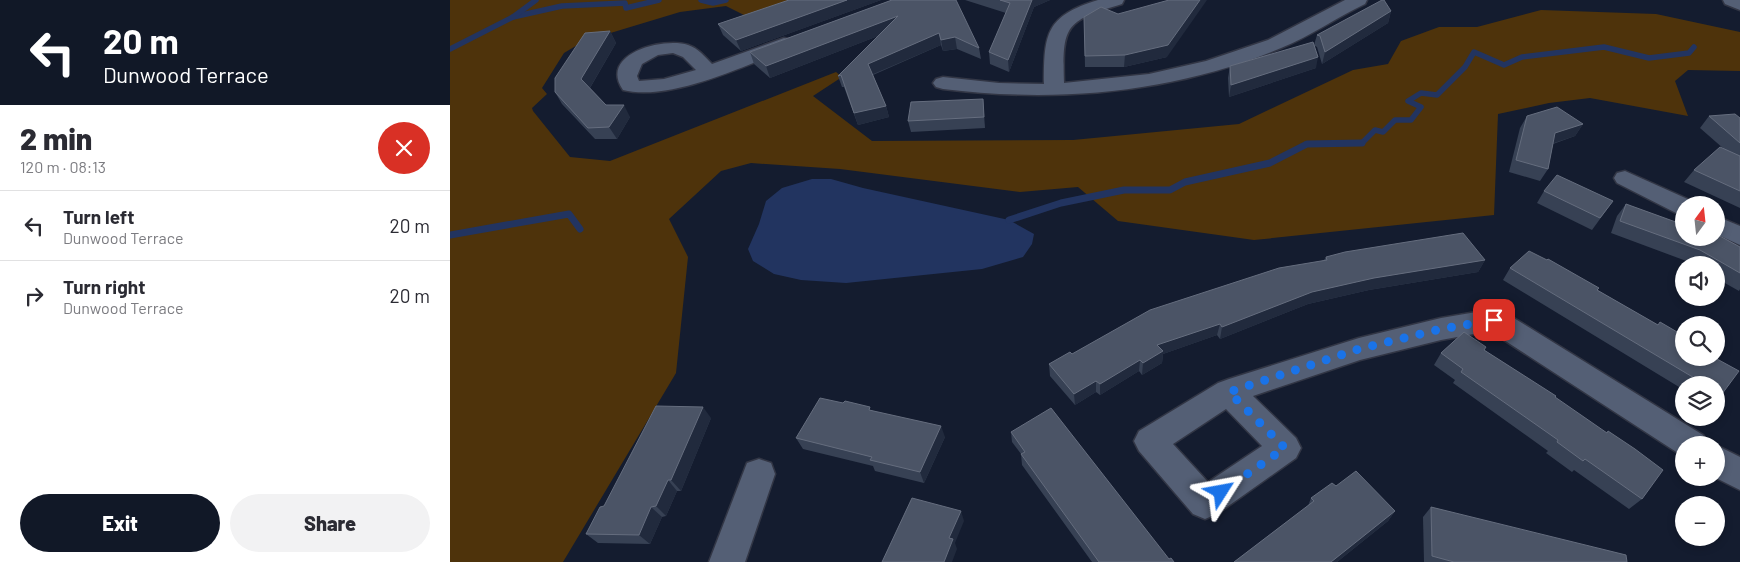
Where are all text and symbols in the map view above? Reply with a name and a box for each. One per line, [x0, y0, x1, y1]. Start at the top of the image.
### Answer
text: 20 m [103, 19, 179, 61]
icon: left [20, 20, 85, 85]
text: Dunwood Terrace [103, 61, 269, 87]
text: 2 min [20, 120, 92, 156]
button: close [378, 122, 430, 174]
text: 120 m · 08:13 [20, 157, 106, 176]
north arrow [1675, 196, 1725, 246]
map controls [1675, 196, 1725, 546]
text: Turn left [63, 205, 134, 228]
icon: left [20, 212, 48, 240]
text: 20 m [390, 214, 430, 237]
text: Dunwood Terrace [63, 228, 183, 247]
button: sound [1675, 256, 1725, 306]
text: Turn right [63, 275, 145, 298]
icon: right [20, 282, 48, 310]
text: 20 m [390, 284, 430, 307]
text: Dunwood Terrace [63, 298, 183, 317]
pin [1473, 299, 1515, 341]
icon: arrive [1480, 306, 1508, 334]
button: search [1675, 316, 1725, 366]
button: layers [1675, 376, 1725, 426]
button: + [1675, 436, 1725, 486]
position arrow [1194, 465, 1246, 517]
button: Exit [20, 494, 220, 552]
button: Share [230, 494, 430, 552]
button: − [1675, 496, 1725, 546]

